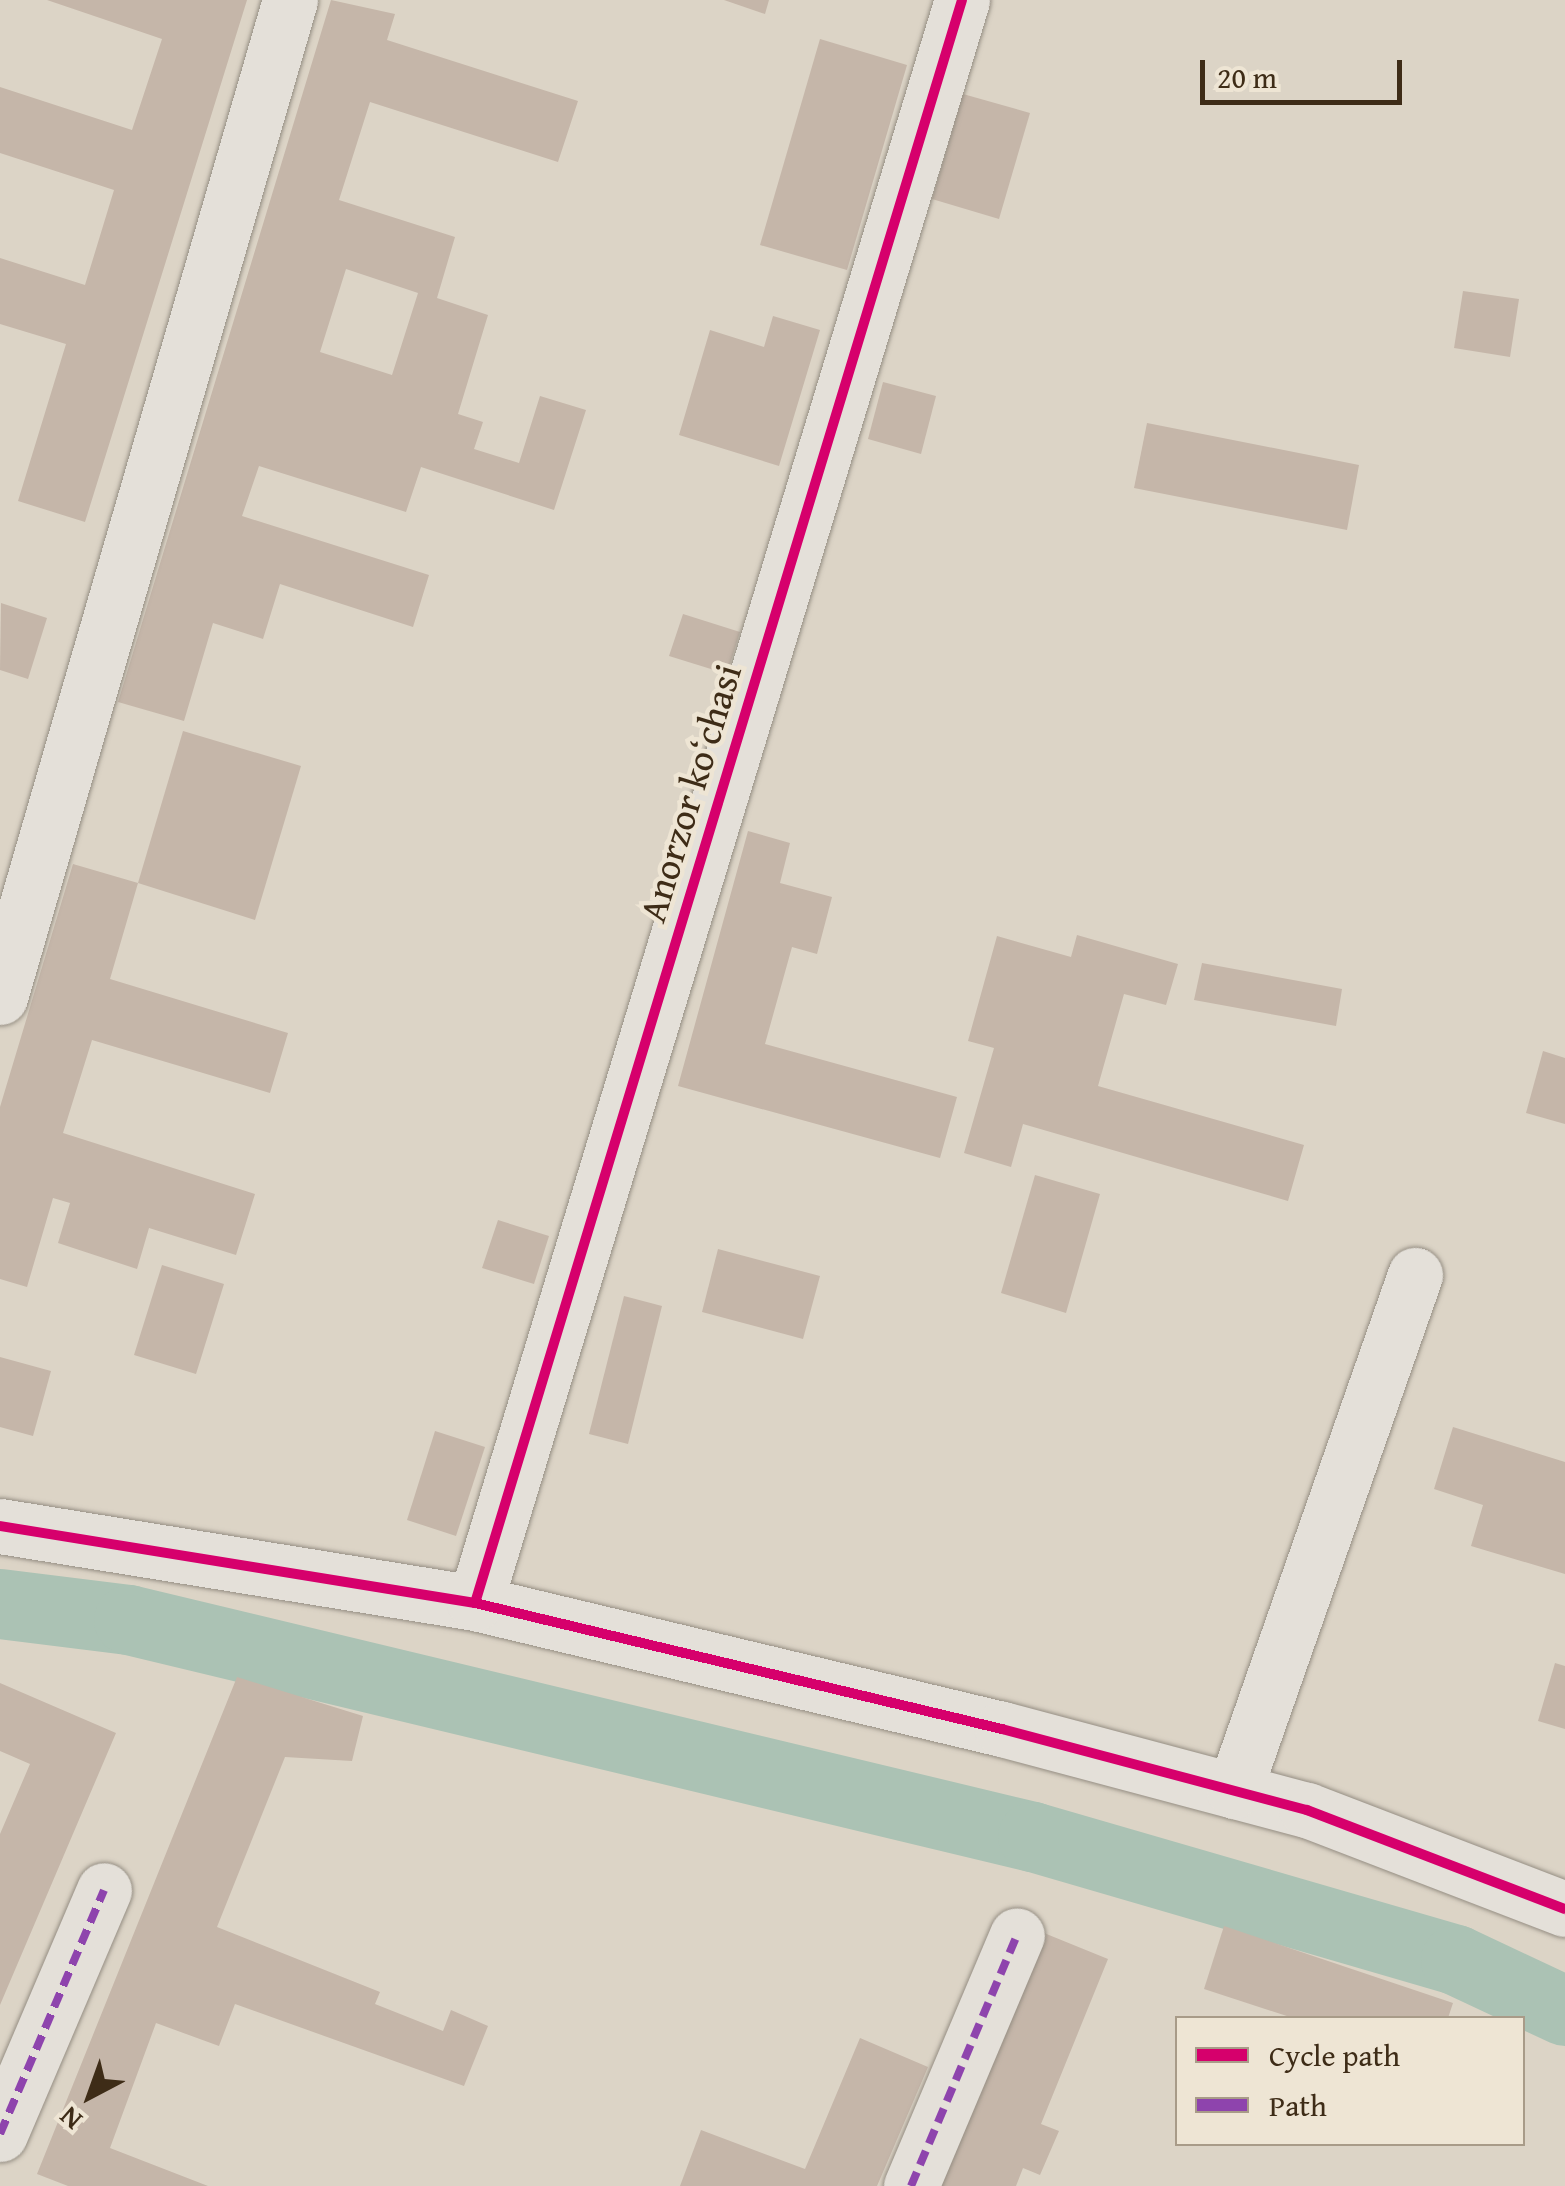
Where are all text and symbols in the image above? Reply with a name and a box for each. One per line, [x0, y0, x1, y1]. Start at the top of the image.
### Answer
scale bar [1205, 40, 1408, 102]
text: 20 m [1217, 55, 1277, 99]
street label: Anorzor koʻchasi [629, 659, 751, 927]
legend [1175, 2016, 1525, 2146]
text: Cycle path [1269, 2033, 1400, 2077]
north arrow [40, 2046, 140, 2146]
text: Path [1269, 2083, 1327, 2127]
text: N [49, 2097, 91, 2141]

